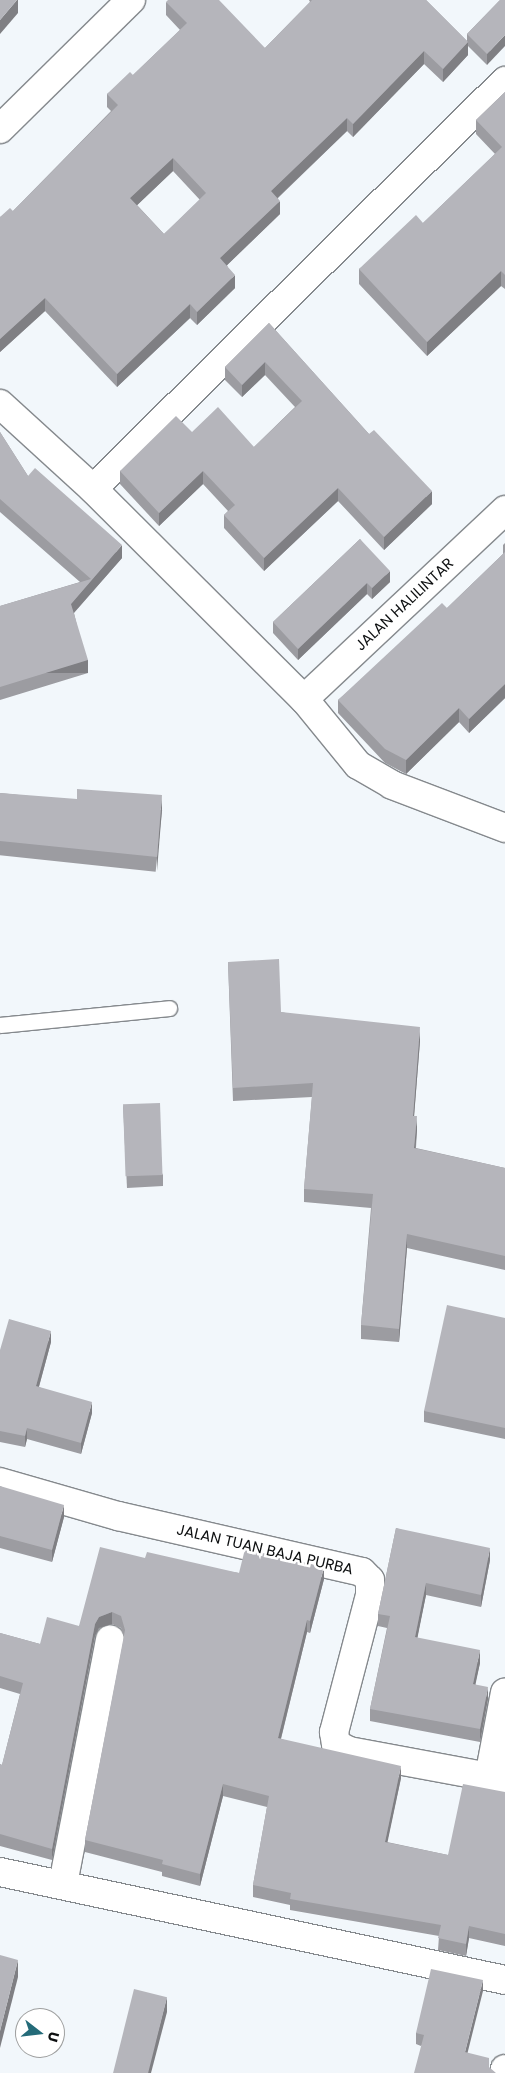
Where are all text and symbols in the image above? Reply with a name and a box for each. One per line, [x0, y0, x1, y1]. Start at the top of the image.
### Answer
street label: JALAN HALILINTAR [351, 554, 457, 654]
street label: JALAN TUAN BAJA PURBA [175, 1520, 355, 1578]
north arrow [15, 2008, 65, 2058]
text: U [42, 2029, 64, 2044]

